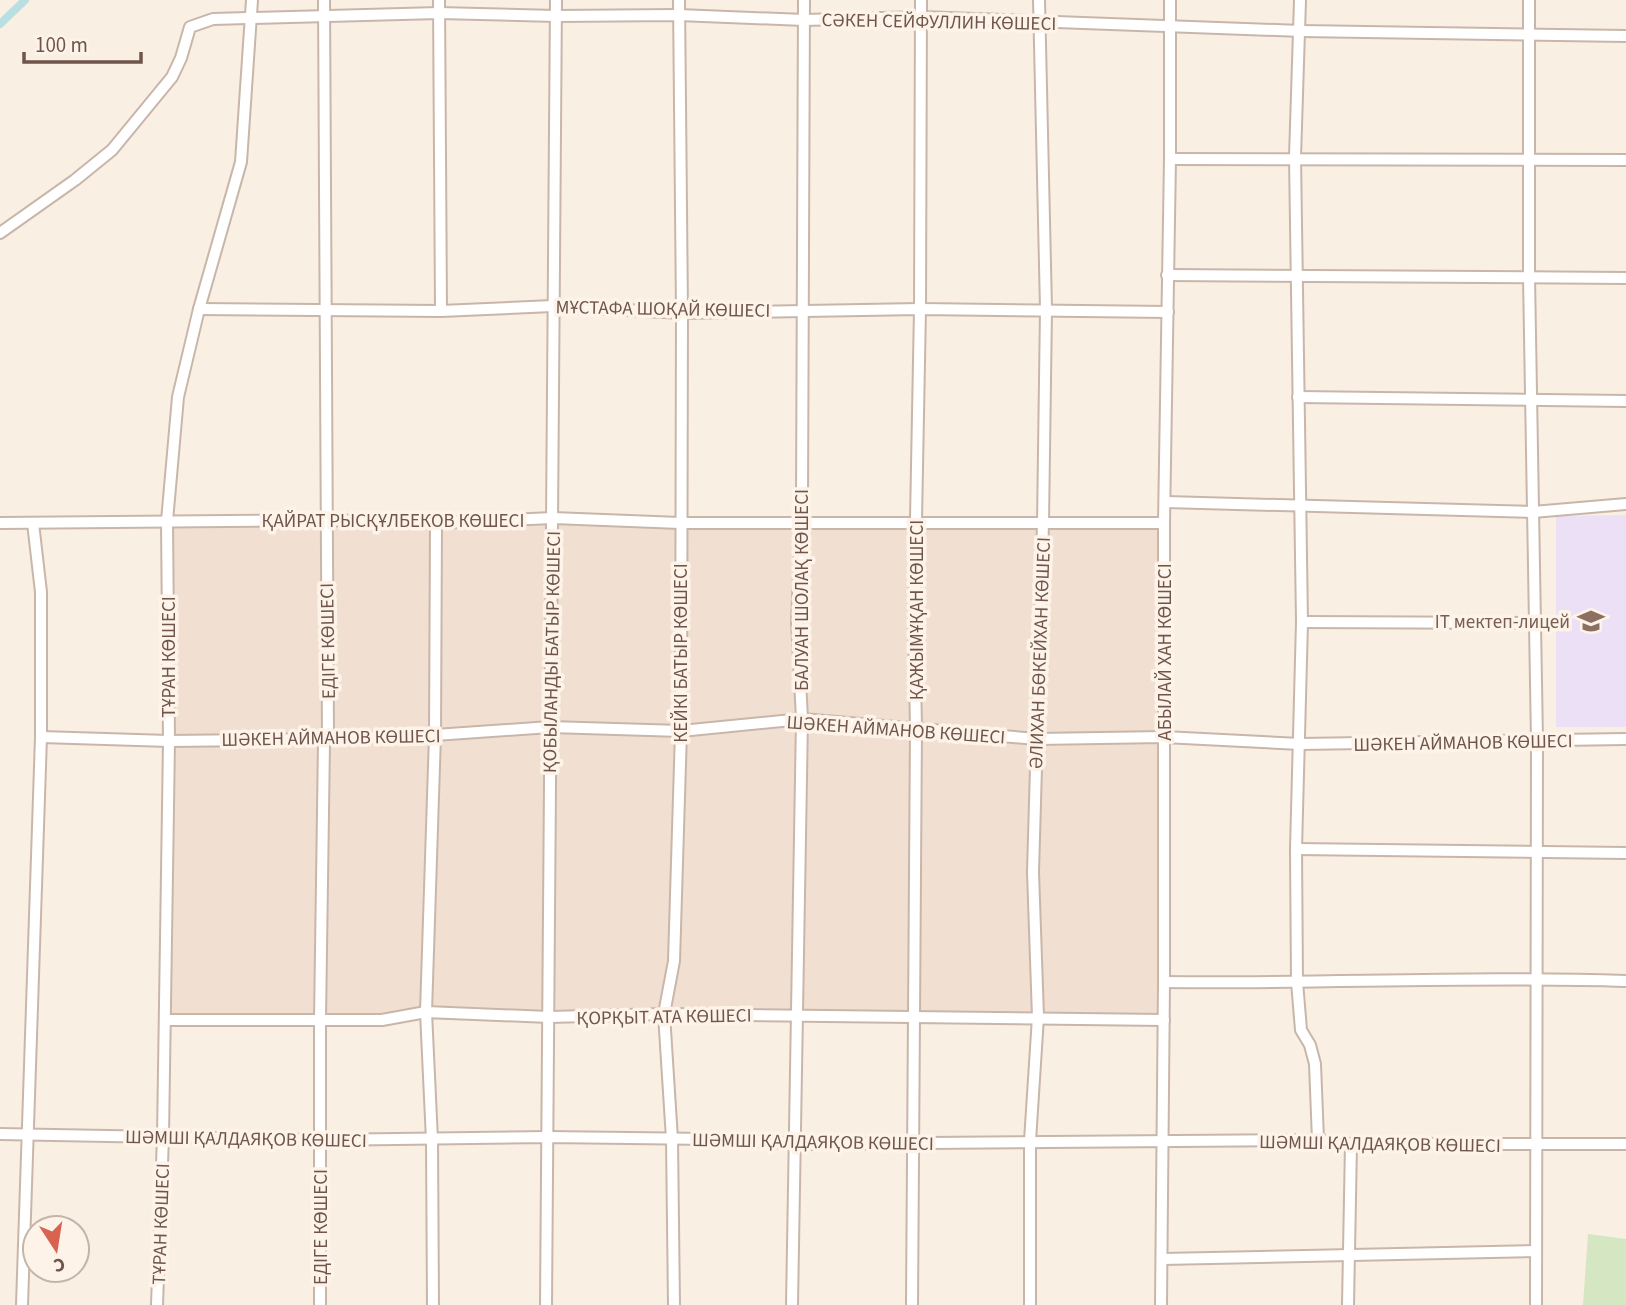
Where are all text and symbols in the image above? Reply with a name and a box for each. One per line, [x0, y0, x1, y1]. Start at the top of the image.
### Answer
street label: СӘКЕН СЕЙФУЛЛИН КӨШЕСІ [821, 7, 1057, 38]
scale bar [24, 21, 142, 65]
text: 100 m [35, 30, 88, 60]
street label: МҰСТАФА ШОҚАЙ КӨШЕСІ [555, 294, 771, 325]
street label: БАЛУАН ШОЛАҚ КӨШЕСІ [789, 489, 816, 691]
street label: ҚАЙРАТ РЫСҚҰЛБЕКОВ КӨШЕСІ [262, 508, 524, 535]
street label: ҚАЖЫМҰҚАН КӨШЕСІ [904, 520, 931, 700]
street label: ҚОБЫЛАНДЫ БАТЫР КӨШЕСІ [537, 531, 568, 774]
street label: ӘЛИХАН БӨКЕЙХАН КӨШЕСІ [1023, 537, 1058, 770]
street label: КЕЙКІ БАТЫР КӨШЕСІ [668, 563, 695, 743]
street label: АБЫЛАЙ ХАН КӨШЕСІ [1152, 563, 1179, 741]
street label: ЕДІГЕ КӨШЕСІ [314, 583, 343, 699]
street label: ТҰРАН КӨШЕСІ [156, 596, 183, 718]
school or university icon: IT мектеп-лицей [1576, 606, 1606, 636]
place label: IT мектеп-лицей [1435, 609, 1570, 636]
street label: ШӘКЕН АЙМАНОВ КӨШЕСІ [786, 709, 1006, 752]
street label: ШӘКЕН АЙМАНОВ КӨШЕСІ [221, 723, 441, 754]
street label: ШӘКЕН АЙМАНОВ КӨШЕСІ [1353, 728, 1573, 759]
street label: ҚОРҚЫТ АТА КӨШЕСІ [576, 1002, 752, 1033]
street label: ШӘМШІ ҚАЛДАЯҚОВ КӨШЕСІ [125, 1124, 367, 1155]
street label: ШӘМШІ ҚАЛДАЯҚОВ КӨШЕСІ [692, 1127, 934, 1158]
street label: ШӘМШІ ҚАЛДАЯҚОВ КӨШЕСІ [1259, 1129, 1501, 1160]
street label: ТҰРАН КӨШЕСІ [146, 1163, 177, 1285]
street label: ЕДІГЕ КӨШЕСІ [308, 1169, 335, 1285]
north arrow [21, 1214, 91, 1284]
text: С [51, 1250, 67, 1279]

